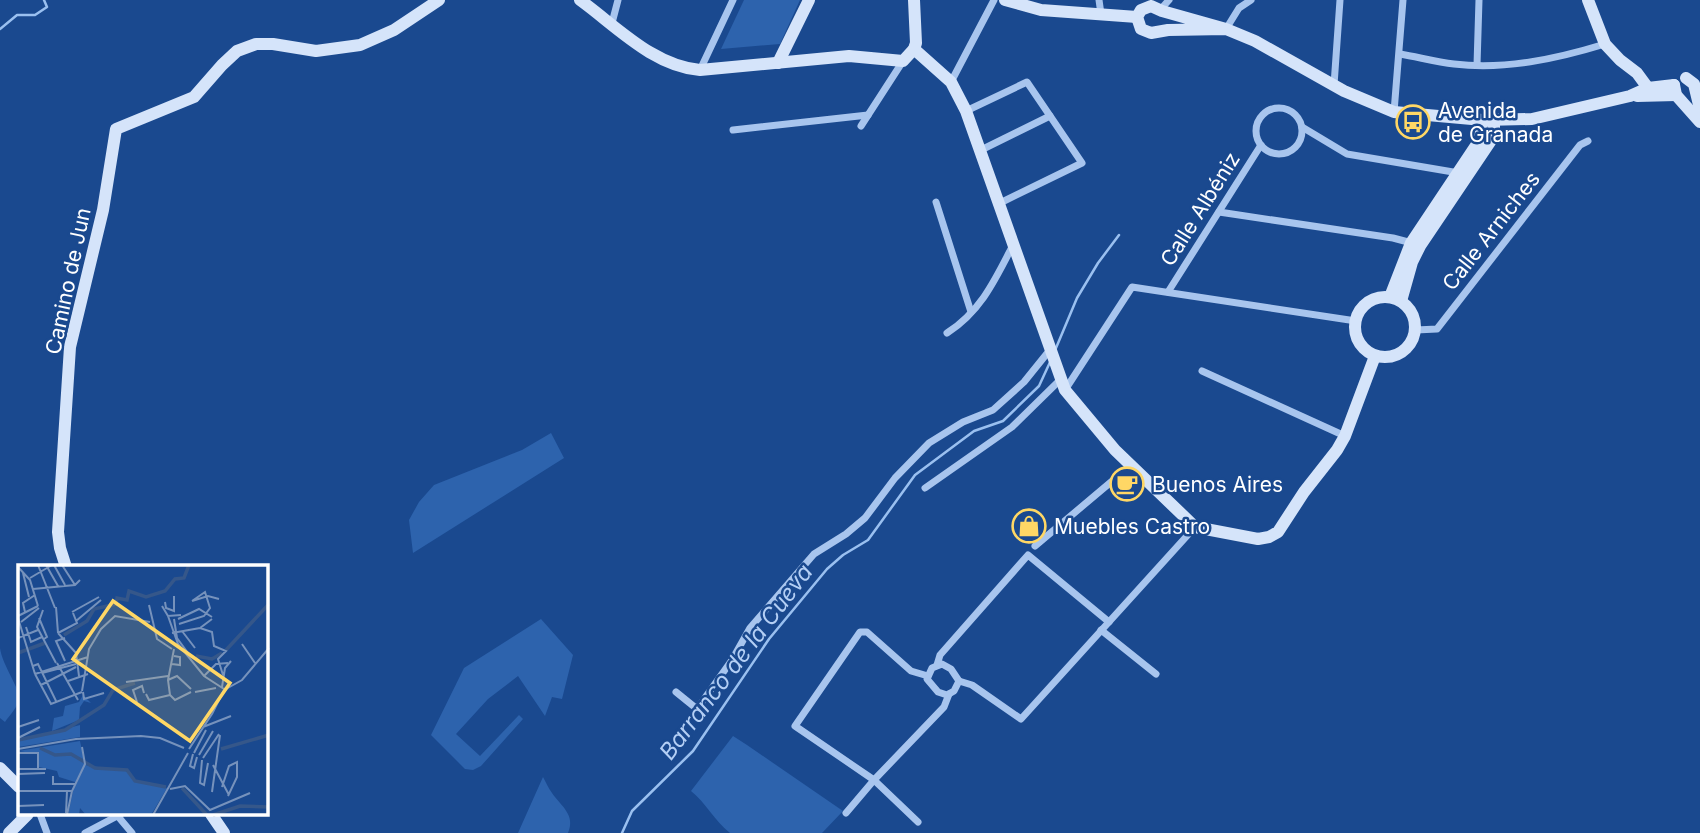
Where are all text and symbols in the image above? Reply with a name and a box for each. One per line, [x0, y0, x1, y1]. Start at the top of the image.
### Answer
place label: Avenida de Granada [1438, 98, 1553, 147]
bus stop icon: Avenida de Granada [1394, 103, 1432, 141]
street label: Calle Albéniz [1155, 148, 1245, 270]
street label: Calle Arniches [1437, 167, 1545, 295]
street label: Camino de Jun [40, 205, 96, 357]
cafe icon: Buenos Aires [1108, 465, 1146, 503]
place label: Buenos Aires [1152, 472, 1283, 497]
shop icon: Muebles Castro [1010, 507, 1048, 545]
place label: Muebles Castro [1054, 514, 1210, 539]
water label: Barranco de la Cueva [653, 559, 819, 765]
inset map [18, 565, 268, 816]

